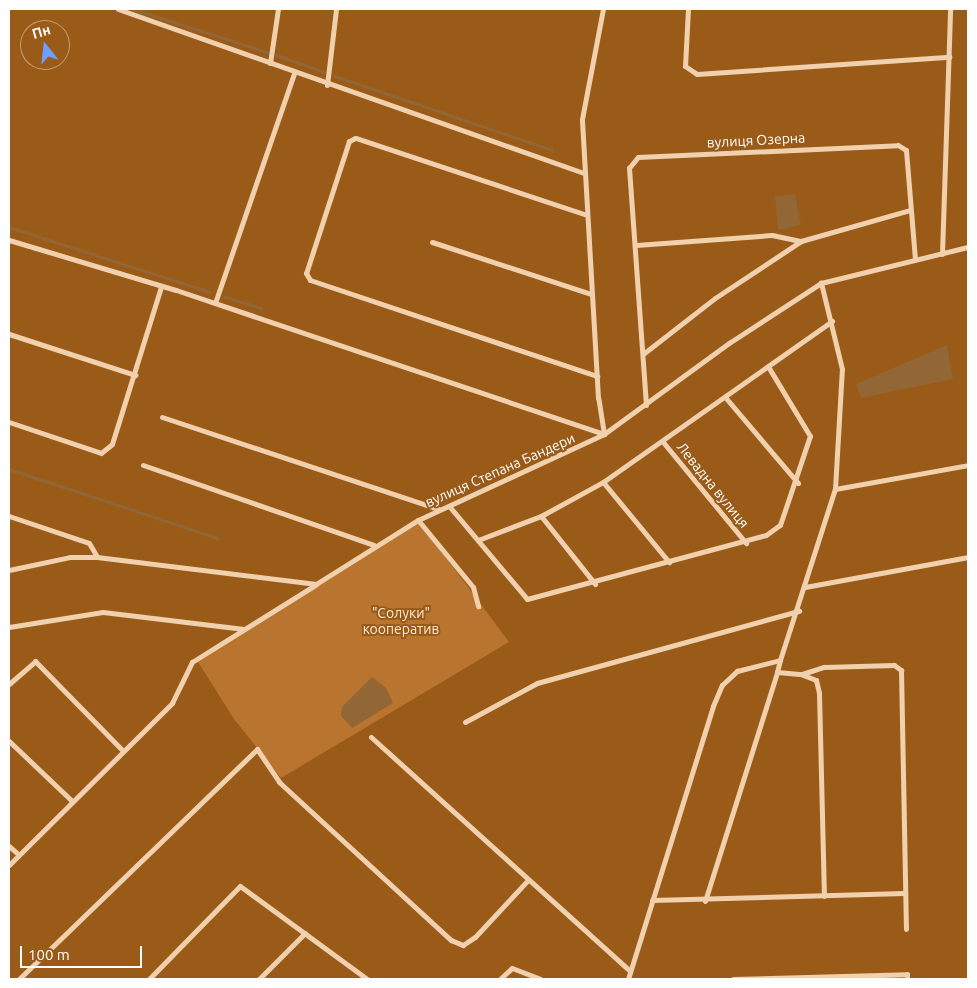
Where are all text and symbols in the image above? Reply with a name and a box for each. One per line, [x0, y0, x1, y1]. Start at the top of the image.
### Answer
north arrow [20, 20, 70, 70]
text: Пн [30, 21, 52, 42]
street label: вулиця Озерна [706, 129, 806, 151]
street label: вулиця Степана Бандери [423, 429, 577, 511]
street label: Левадна вулиця [673, 439, 753, 531]
park label: "Солуки" кооператив [363, 605, 439, 638]
scale bar [22, 936, 145, 968]
text: 100 m [28, 946, 70, 963]

